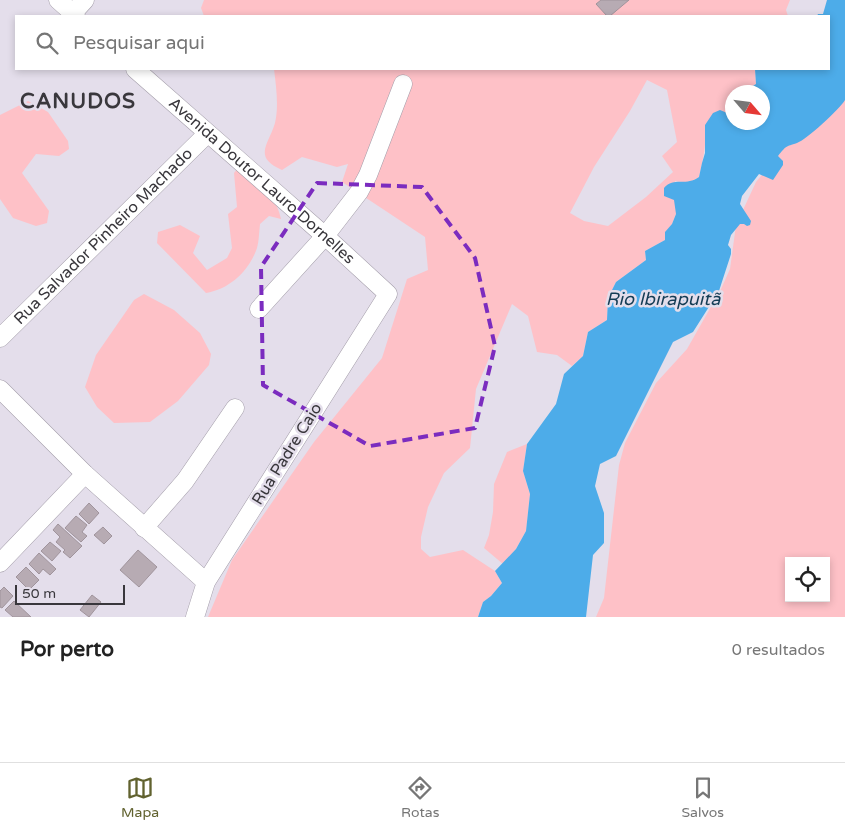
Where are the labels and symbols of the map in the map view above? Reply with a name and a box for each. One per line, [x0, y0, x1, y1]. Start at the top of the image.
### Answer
north arrow [725, 85, 770, 130]
district label: CANUDOS [20, 89, 136, 114]
street label: Avenida Doutor Lauro Dornelles [164, 93, 359, 268]
street label: Rua Salvador Pinheiro Machado [10, 144, 197, 329]
water label: Rio Ibirapuitã [606, 288, 721, 310]
street label: Rua Padre Caio [248, 399, 326, 509]
scale bar [15, 582, 125, 605]

